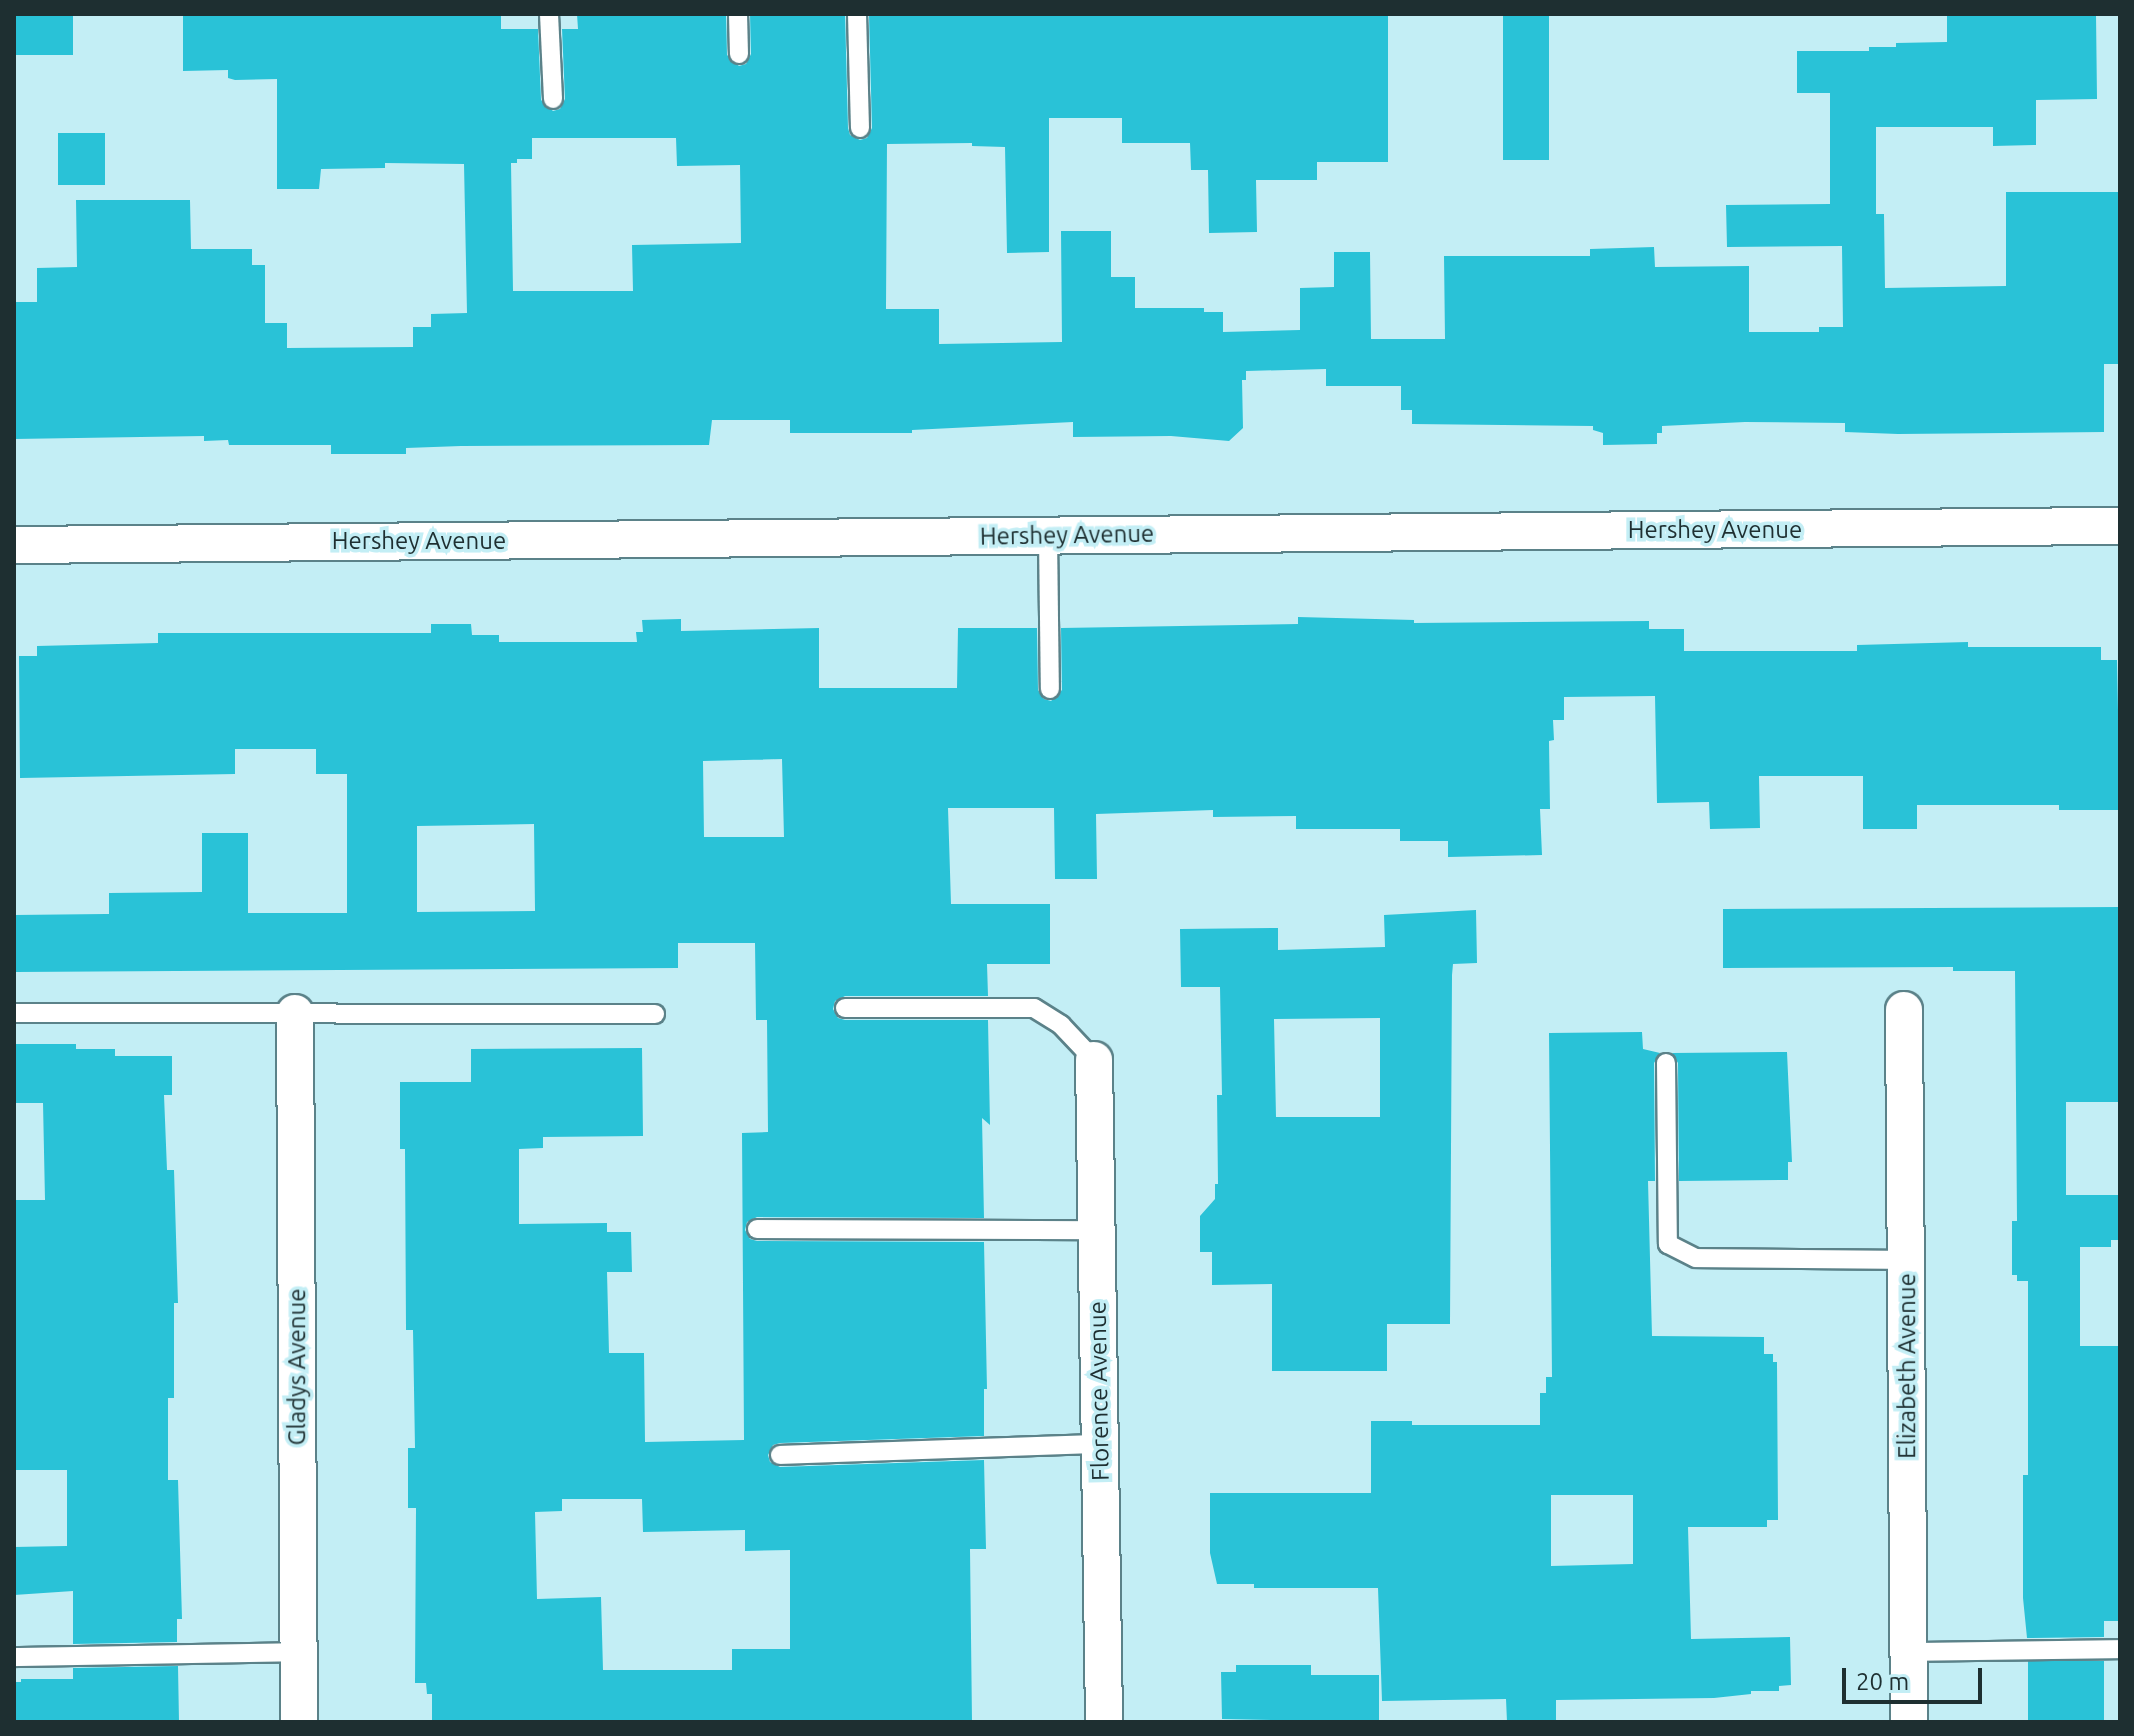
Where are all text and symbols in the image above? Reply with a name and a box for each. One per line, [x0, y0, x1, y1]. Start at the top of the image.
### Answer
street label: Hershey Avenue [1628, 516, 1802, 544]
street label: Hershey Avenue [980, 519, 1154, 551]
street label: Hershey Avenue [332, 527, 506, 555]
street label: Elizabeth Avenue [1893, 1273, 1921, 1459]
street label: Gladys Avenue [283, 1289, 311, 1445]
street label: Florence Avenue [1083, 1301, 1115, 1481]
scale bar [1846, 1652, 1986, 1702]
text: 20 m [1856, 1668, 1909, 1695]

